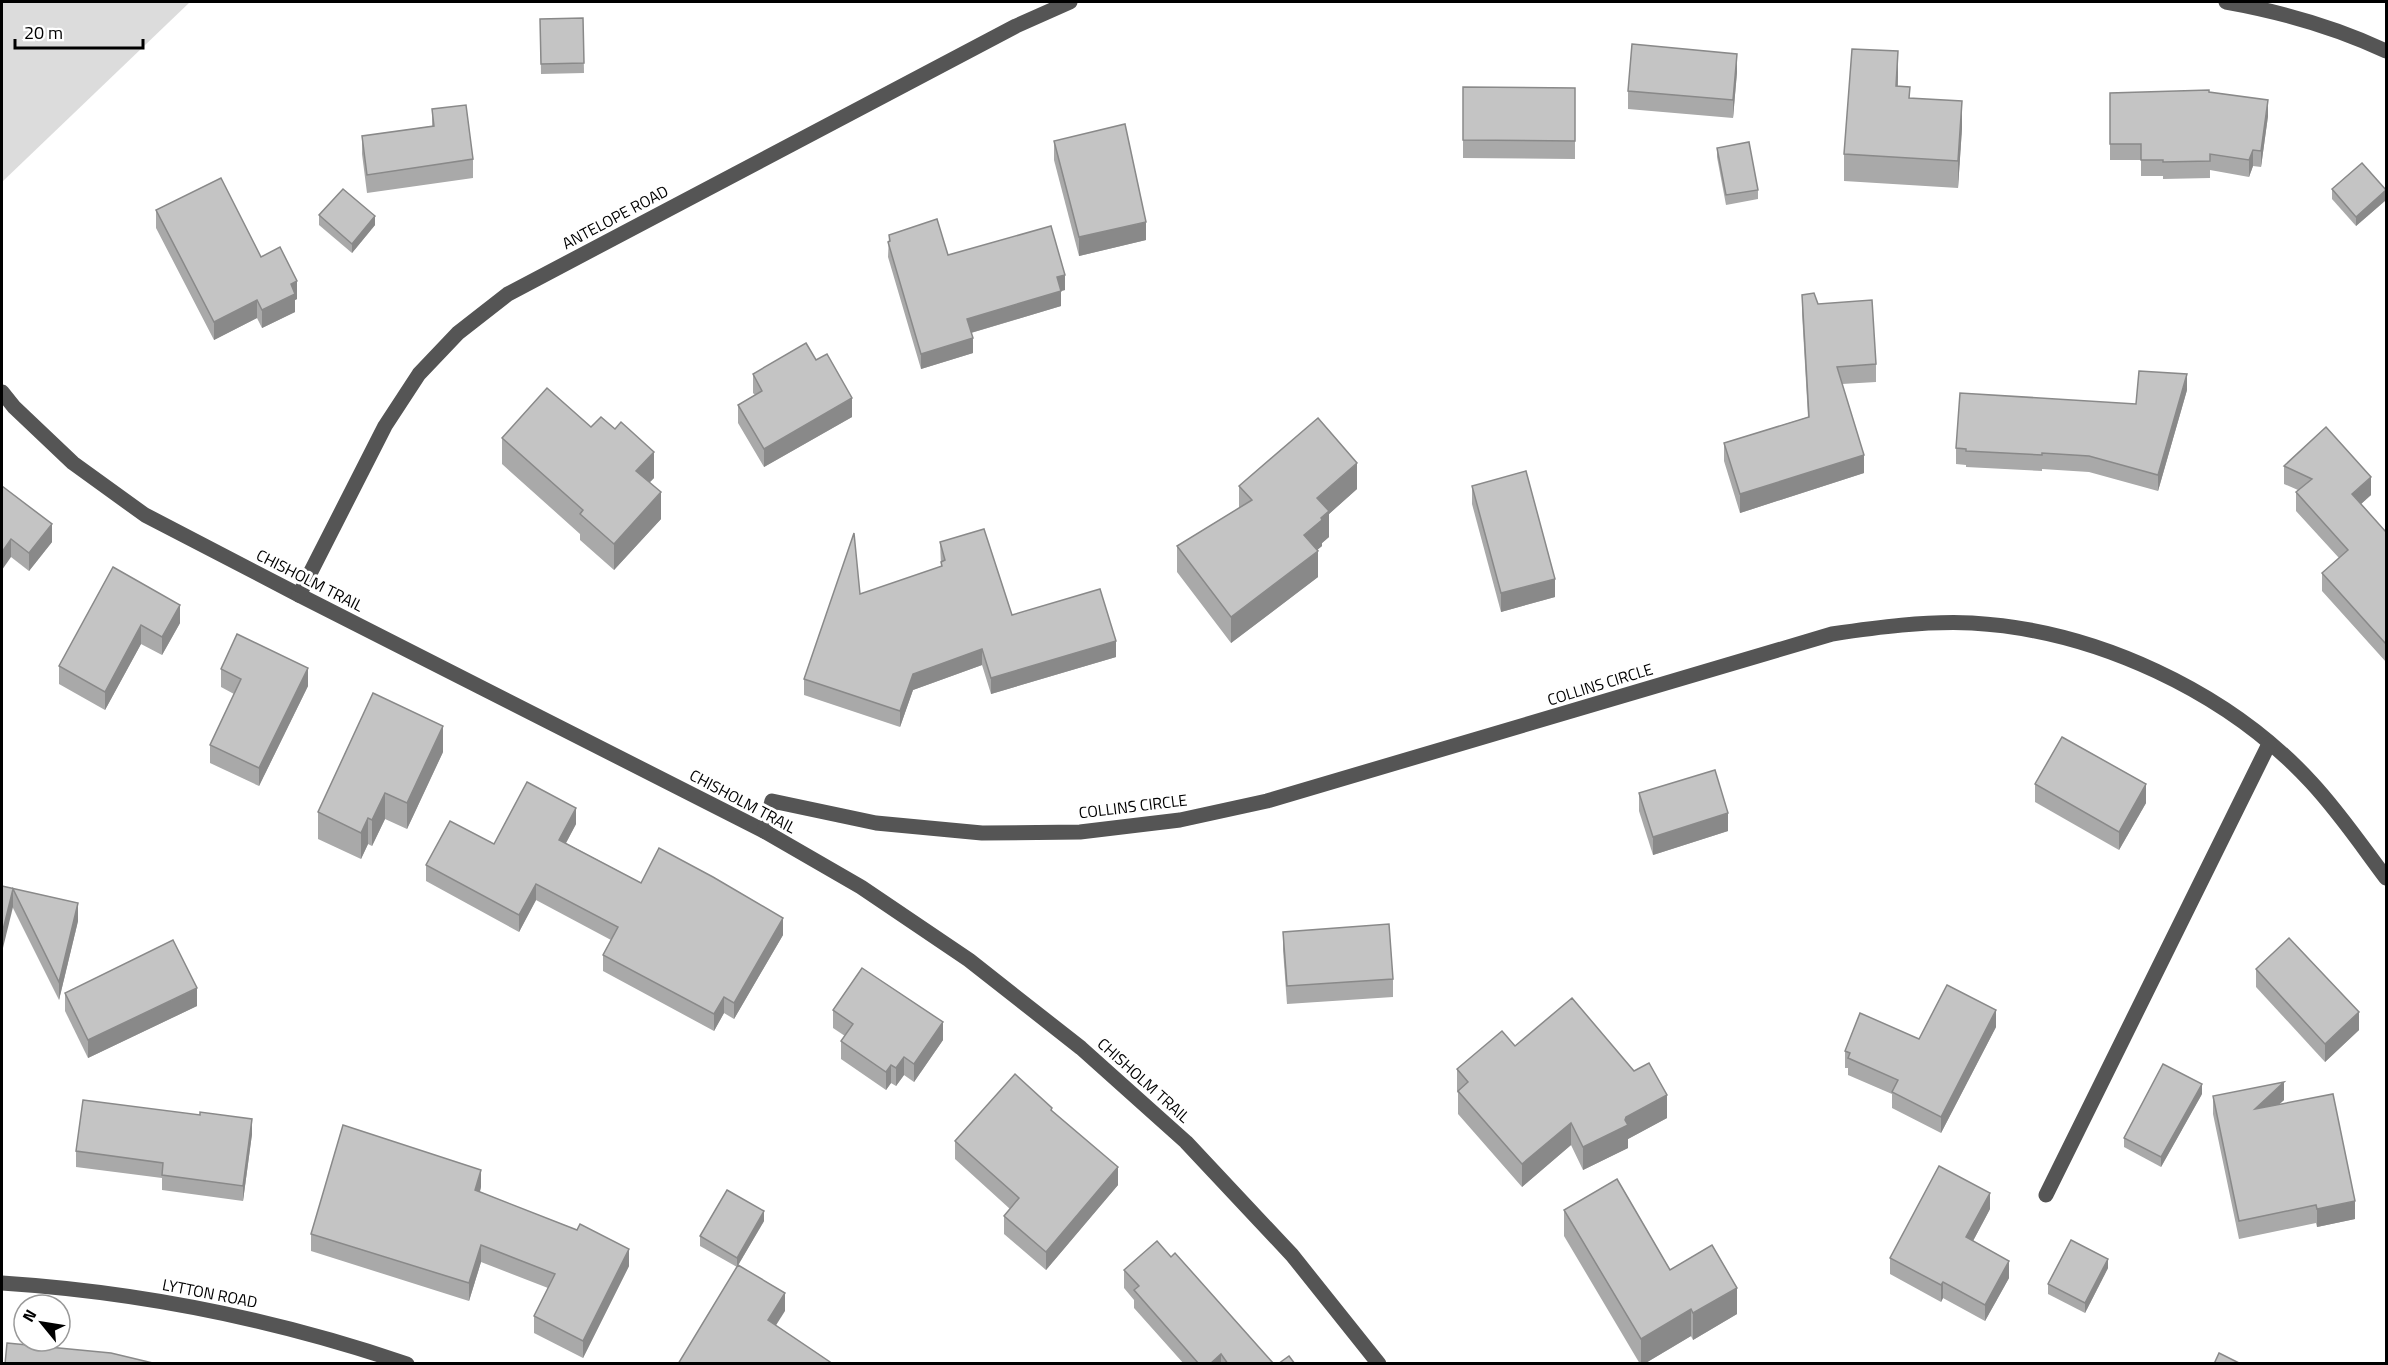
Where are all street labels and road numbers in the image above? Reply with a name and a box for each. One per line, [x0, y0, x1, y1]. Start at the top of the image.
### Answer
street label: ANTELOPE ROAD [558, 179, 672, 255]
street label: CHISHOLM TRAIL [252, 543, 368, 617]
street label: COLLINS CIRCLE [1544, 657, 1656, 711]
street label: CHISHOLM TRAIL [686, 763, 801, 839]
street label: COLLINS CIRCLE [1077, 787, 1189, 825]
street label: CHISHOLM TRAIL [1092, 1032, 1196, 1128]
street label: LYTTON ROAD [160, 1272, 260, 1314]

